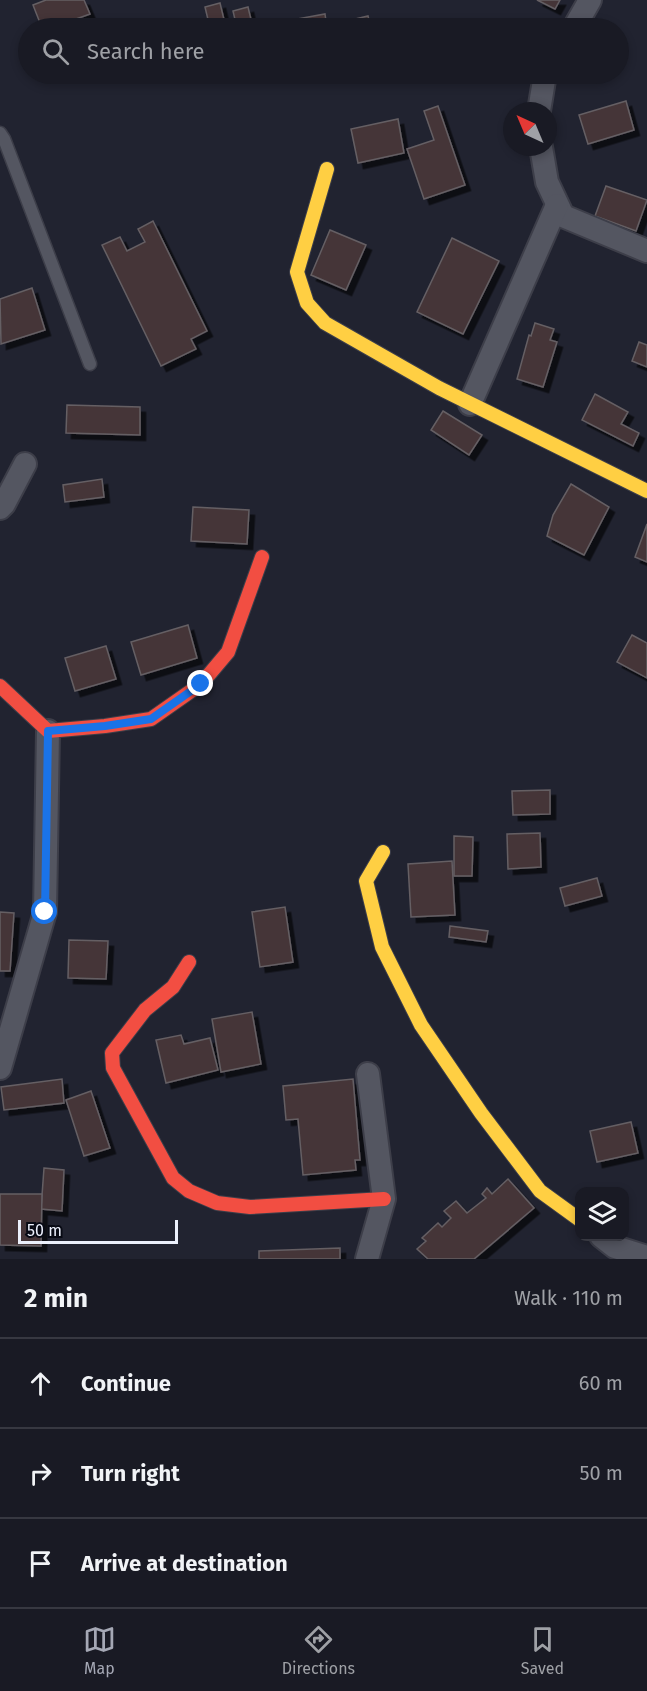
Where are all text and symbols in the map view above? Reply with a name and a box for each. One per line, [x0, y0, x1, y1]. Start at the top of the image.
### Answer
search box [18, 18, 629, 84]
icon: search [39, 35, 72, 68]
text: Search here [87, 38, 205, 65]
north arrow [503, 102, 557, 156]
route end [187, 670, 213, 696]
route start [31, 898, 57, 924]
map controls [575, 1187, 629, 1241]
button: layers [575, 1187, 629, 1241]
scale bar [18, 1217, 178, 1244]
text: 50 m [27, 1221, 62, 1240]
text: 2 min [24, 1283, 88, 1314]
text: Walk · 110 m [514, 1286, 623, 1310]
icon: ahead [24, 1367, 57, 1400]
text: Continue [81, 1370, 171, 1397]
text: 60 m [579, 1371, 623, 1395]
icon: right [24, 1457, 57, 1490]
text: Turn right [81, 1460, 180, 1487]
text: 50 m [579, 1461, 623, 1485]
icon: arrive [24, 1547, 57, 1580]
text: Arrive at destination [81, 1550, 288, 1577]
tab: Map [83, 1623, 116, 1678]
tab: Directions [282, 1623, 355, 1678]
tab: Saved [521, 1623, 564, 1678]

